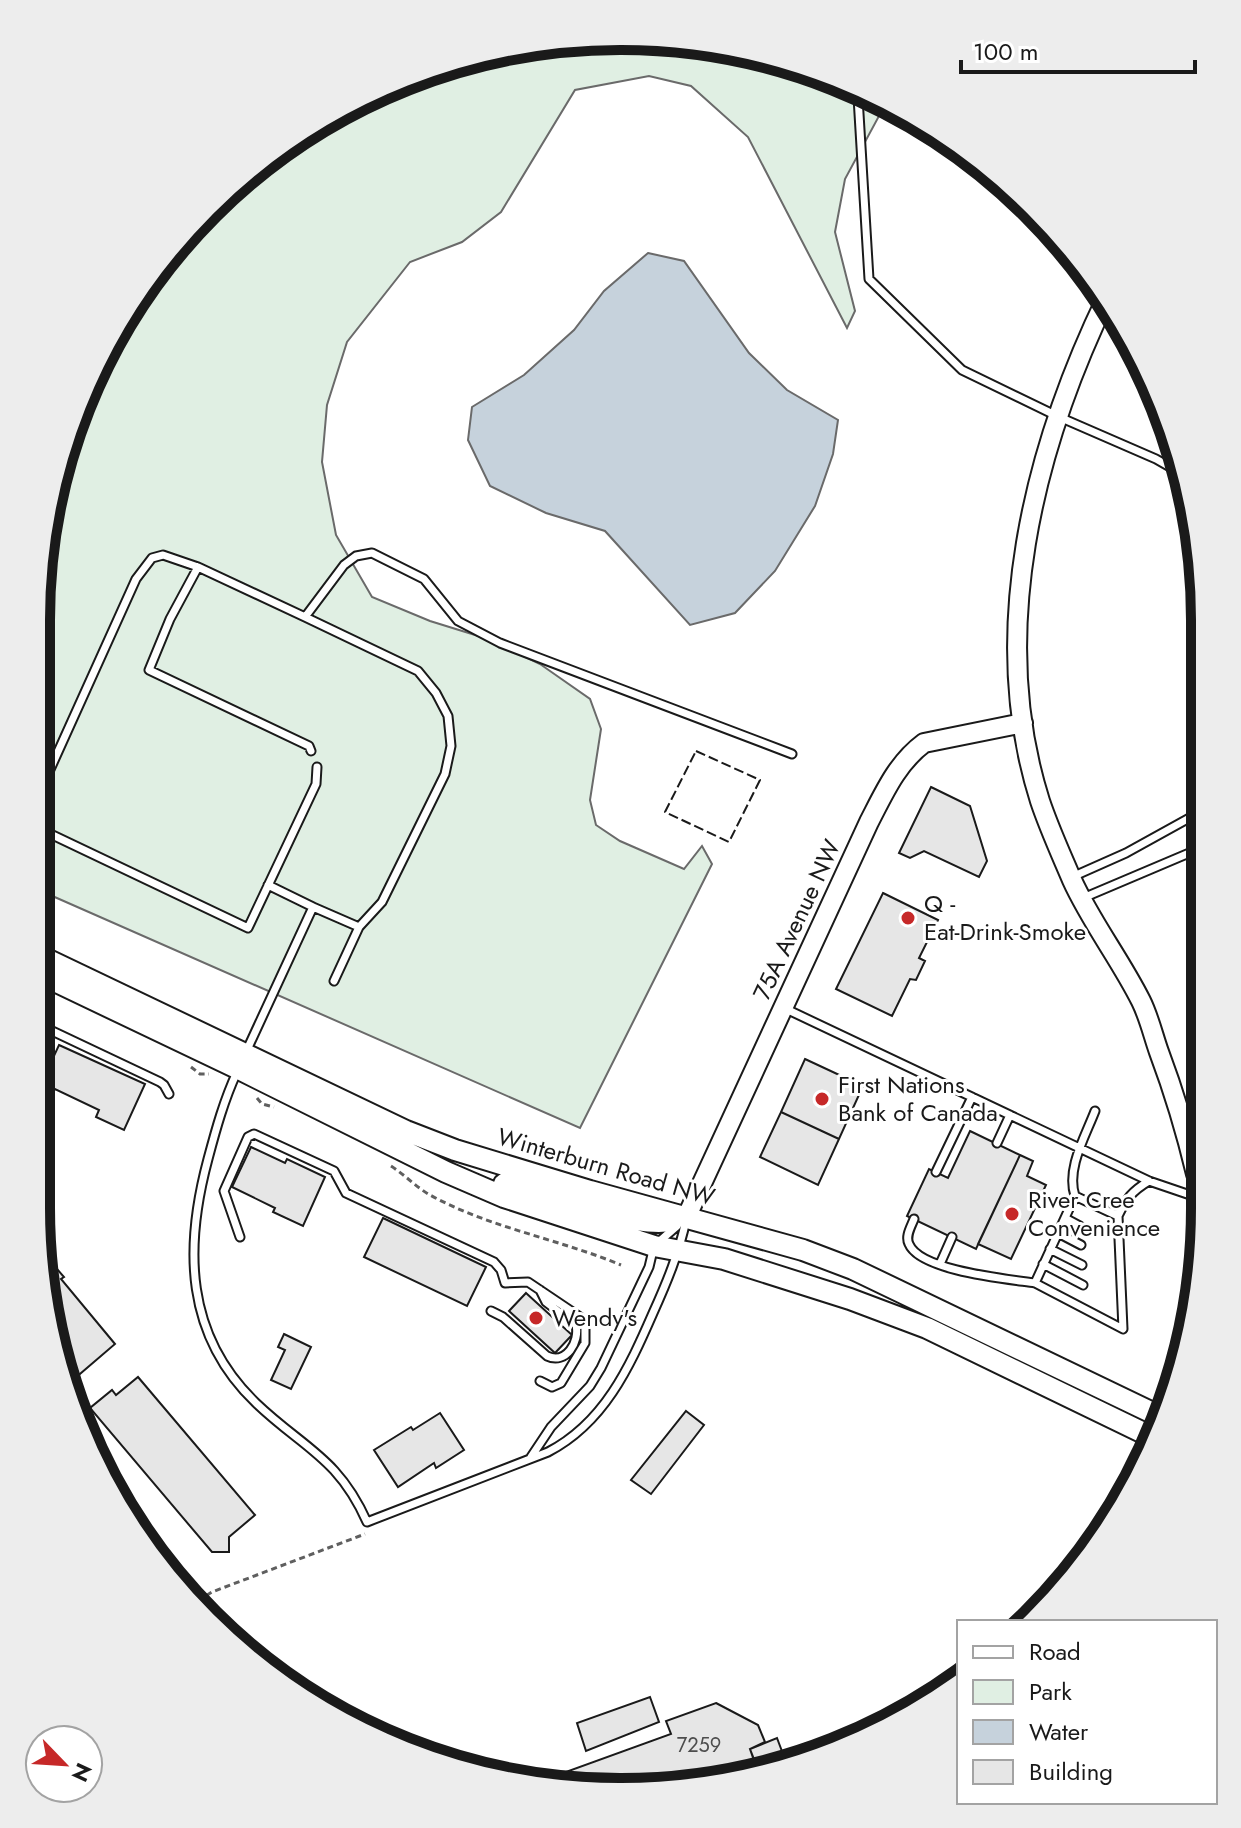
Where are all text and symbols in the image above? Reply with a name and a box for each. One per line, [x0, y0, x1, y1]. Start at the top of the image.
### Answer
scale bar [961, 24, 1195, 74]
text: 100 m [973, 34, 1039, 69]
street label: 75A Avenue NW [744, 834, 849, 1006]
place label: Q - Eat-Drink-Smoke [924, 886, 1086, 949]
marker: Q - Eat-Drink-Smoke [899, 909, 917, 927]
place label: First Nations Bank of Canada [838, 1067, 998, 1130]
marker: First Nations Bank of Canada [813, 1090, 831, 1108]
street label: Winterburn Road NW [493, 1119, 719, 1214]
place label: River Cree Convenience [1028, 1182, 1160, 1245]
marker: River Cree Convenience [1003, 1205, 1021, 1223]
place label: Wendy's [552, 1300, 637, 1335]
marker: Wendy's [527, 1309, 545, 1327]
legend [957, 1620, 1217, 1804]
text: Road [1029, 1634, 1081, 1669]
text: Park [1029, 1674, 1072, 1709]
text: Water [1029, 1714, 1089, 1749]
north arrow [24, 1724, 104, 1804]
house number: 7259 [677, 1731, 721, 1760]
text: Building [1029, 1754, 1113, 1789]
text: N [64, 1758, 100, 1787]

